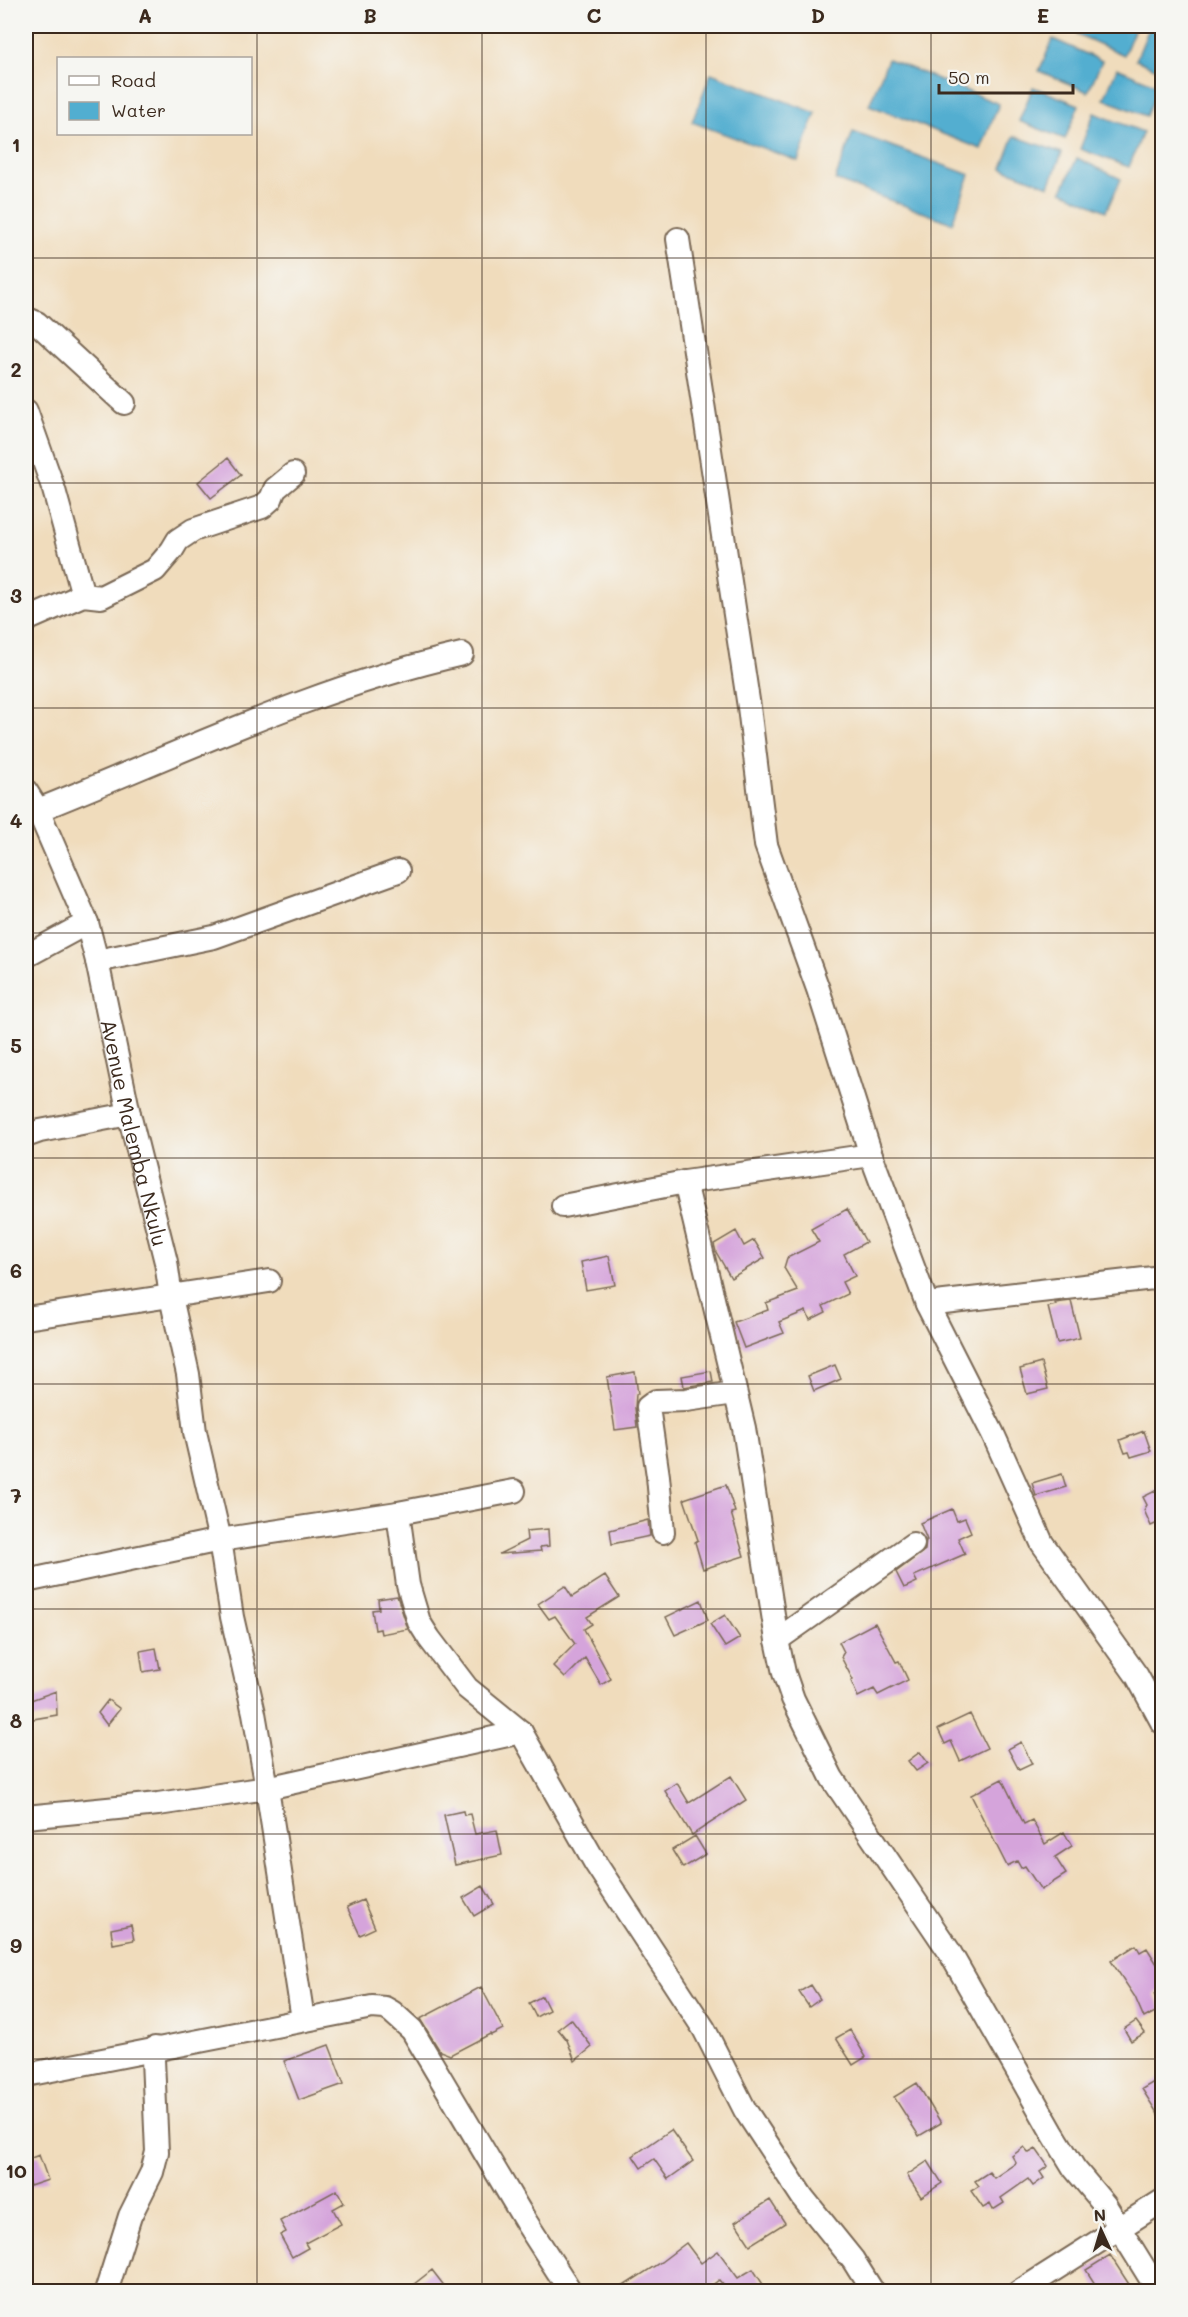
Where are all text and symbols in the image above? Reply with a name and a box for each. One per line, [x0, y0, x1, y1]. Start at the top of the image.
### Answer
text: A [138, 2, 152, 28]
text: B [363, 2, 377, 28]
text: C [587, 2, 602, 28]
text: D [811, 2, 825, 28]
text: E [1037, 2, 1049, 28]
legend [57, 57, 252, 135]
scale bar [939, 57, 1072, 95]
text: 50 m [948, 65, 990, 89]
text: Road [111, 68, 156, 92]
text: Water [111, 98, 166, 122]
text: 1 [12, 131, 20, 157]
text: 2 [10, 356, 22, 382]
text: 3 [10, 582, 22, 608]
text: 4 [10, 807, 23, 833]
street label: Avenue Malemba Nkulu [96, 1016, 175, 1249]
text: 5 [10, 1032, 22, 1058]
text: 6 [10, 1257, 22, 1283]
text: 7 [10, 1482, 22, 1508]
text: 8 [10, 1707, 22, 1733]
text: 9 [10, 1932, 22, 1958]
text: 10 [5, 2157, 27, 2183]
north arrow [1071, 2200, 1131, 2260]
text: N [1093, 2204, 1107, 2225]

